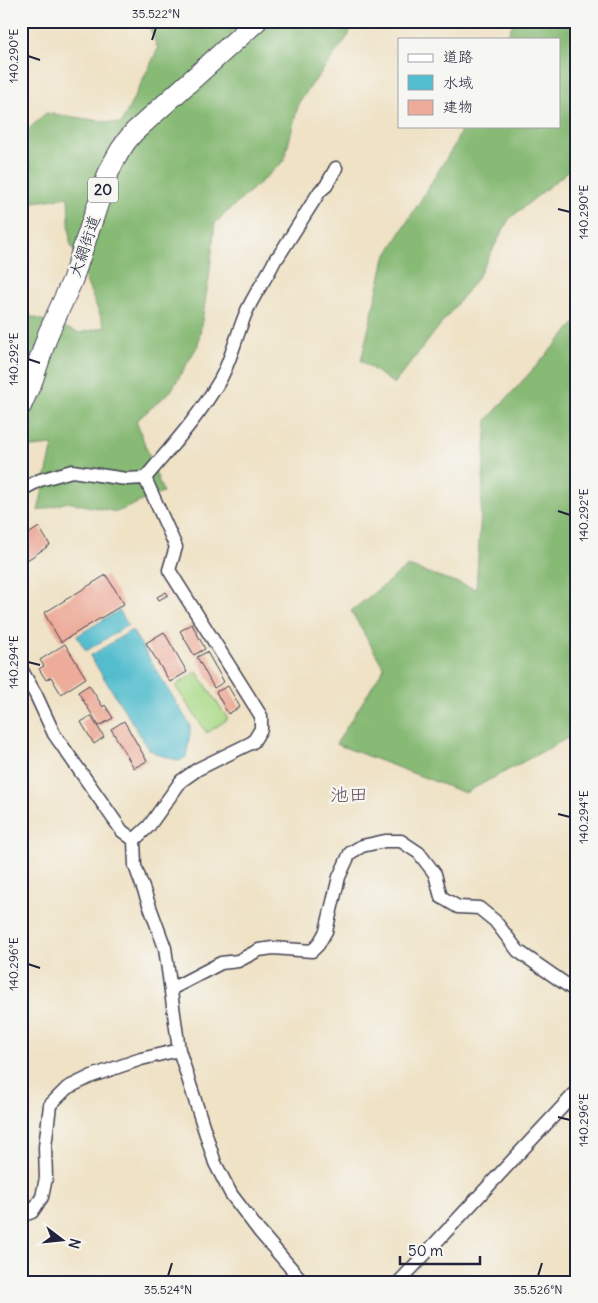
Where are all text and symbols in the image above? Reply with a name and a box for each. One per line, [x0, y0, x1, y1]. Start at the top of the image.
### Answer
text: 35.522°N [132, 6, 180, 21]
text: 140.290°E [6, 29, 21, 83]
legend [398, 38, 560, 128]
text: 道路 [443, 47, 473, 66]
text: 水域 [443, 73, 473, 92]
text: 建物 [443, 97, 473, 116]
road number: 20 [88, 178, 118, 202]
text: 140.290°E [576, 185, 591, 239]
street label: 大網街道 [64, 212, 104, 280]
text: 140.292°E [6, 332, 21, 386]
text: 140.292°E [576, 488, 591, 542]
text: 140.294°E [6, 635, 21, 689]
district label: 池田 [330, 782, 368, 806]
text: 140.294°E [576, 790, 591, 844]
text: 140.296°E [6, 937, 21, 991]
text: 140.296°E [576, 1093, 591, 1147]
north arrow [38, 1216, 88, 1266]
scale bar [400, 1233, 480, 1265]
text: N [65, 1236, 84, 1251]
text: 50 m [408, 1241, 443, 1260]
text: 35.524°N [144, 1282, 192, 1297]
text: 35.526°N [514, 1282, 562, 1297]

